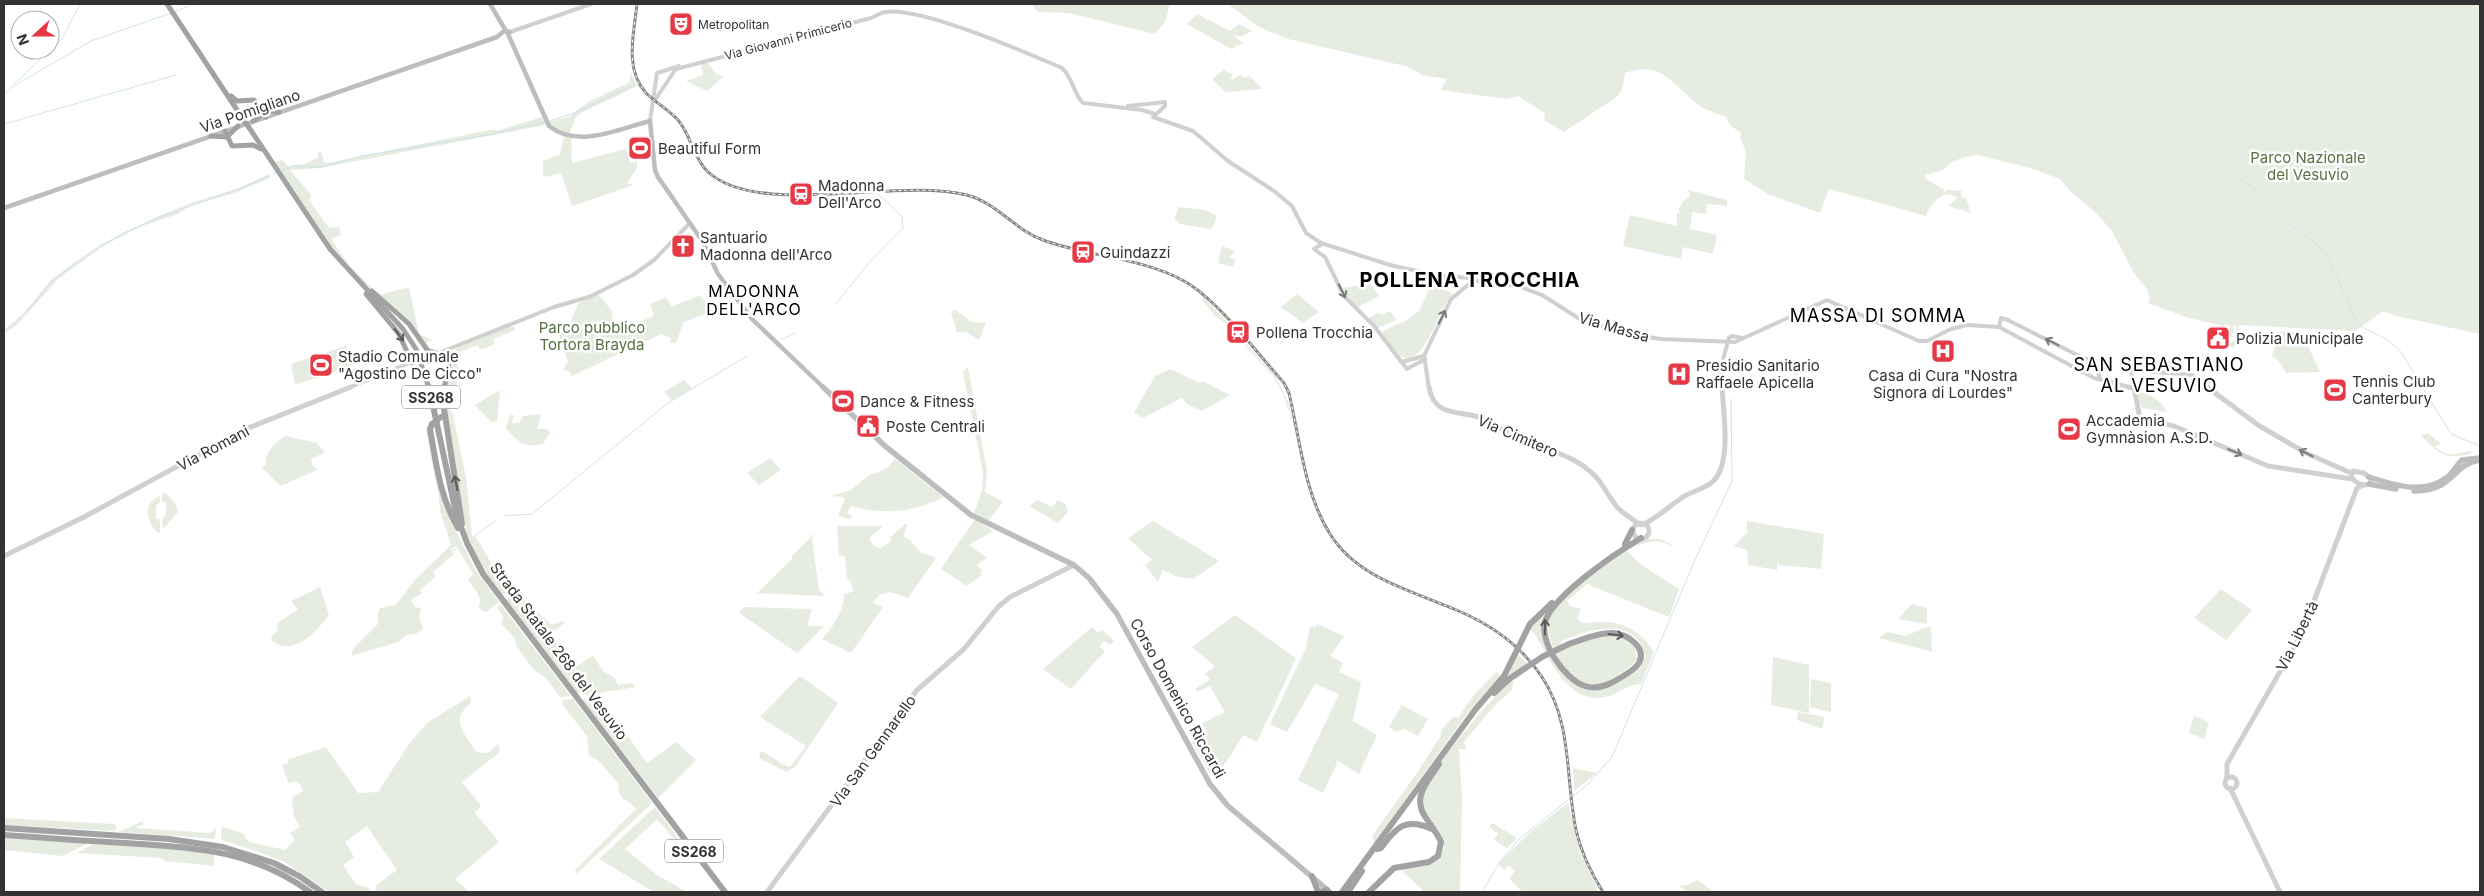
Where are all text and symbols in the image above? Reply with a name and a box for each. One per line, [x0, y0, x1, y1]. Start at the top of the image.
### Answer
north arrow [10, 10, 60, 60]
theatre icon: Metropolitan [668, 11, 694, 37]
street label: Via Giovanni Primicerio [723, 15, 853, 63]
place label: Metropolitan [698, 17, 769, 32]
text: N [13, 32, 32, 48]
street label: Via Pomigliano [197, 85, 303, 137]
sports icon: Beautiful Form [627, 135, 653, 161]
place label: Beautiful Form [658, 139, 761, 158]
park label: Parco Nazionale del Vesuvio [2250, 148, 2366, 184]
place label: Madonna Dell'Arco [818, 176, 884, 212]
station icon: Madonna Dell'Arco [788, 181, 814, 207]
place label: Santuario Madonna dell'Arco [700, 228, 832, 264]
church icon: Santuario Madonna dell'Arco [670, 233, 696, 259]
station icon: Guindazzi [1070, 239, 1096, 265]
place label: Guindazzi [1100, 243, 1170, 262]
district label: POLLENA TROCCHIA [1359, 268, 1581, 292]
district label: MADONNA DELL'ARCO [706, 281, 802, 319]
one-way arrow [1337, 283, 1347, 298]
district label: MASSA DI SOMMA [1790, 305, 1966, 326]
street label: Via Massa [1576, 308, 1652, 346]
one-way arrow [1437, 310, 1447, 325]
park label: Parco pubblico Tortora Brayda [539, 318, 645, 354]
station icon: Pollena Trocchia [1225, 319, 1251, 345]
place label: Pollena Trocchia [1256, 323, 1373, 342]
public building icon: Polizia Municipale [2205, 325, 2231, 351]
one-way arrow [394, 328, 405, 341]
place label: Polizia Municipale [2236, 329, 2364, 348]
one-way arrow [2045, 337, 2060, 347]
hospital icon: Casa di Cura "Nostra Signora di Lourdes" [1930, 338, 1956, 364]
place label: Stadio Comunale "Agostino De Cicco" [338, 347, 482, 383]
sports icon: Stadio Comunale "Agostino De Cicco" [308, 352, 334, 378]
district label: SAN SEBASTIANO AL VESUVIO [2074, 354, 2244, 396]
place label: Presidio Sanitario Raffaele Apicella [1696, 356, 1820, 392]
hospital icon: Presidio Sanitario Raffaele Apicella [1666, 361, 1692, 387]
place label: Casa di Cura "Nostra Signora di Lourdes" [1868, 366, 2018, 402]
place label: Tennis Club Canterbury [2352, 372, 2435, 408]
sports icon: Tennis Club Canterbury [2322, 377, 2348, 403]
road number: SS268 [402, 386, 460, 408]
sports icon: Dance & Fitness [830, 388, 856, 414]
place label: Dance & Fitness [860, 392, 974, 411]
street label: Via Cimitero [1475, 410, 1561, 462]
place label: Accademia Gymnàsion A.S.D. [2086, 411, 2213, 447]
public building icon: Poste Centrali [855, 413, 881, 439]
sports icon: Accademia Gymnàsion A.S.D. [2056, 416, 2082, 442]
place label: Poste Centrali [886, 417, 985, 436]
street label: Via Romani [174, 421, 252, 475]
one-way arrow [2227, 448, 2242, 457]
one-way arrow [2299, 448, 2314, 458]
one-way arrow [451, 475, 460, 491]
street label: Strada Statale 268 del Vesuvio [486, 558, 632, 744]
street label: Via Libertà [2272, 598, 2322, 674]
street label: Corso Domenico Riccardi [1126, 615, 1230, 781]
one-way arrow [1540, 620, 1550, 636]
one-way arrow [1607, 630, 1623, 640]
street label: Via San Gennarello [826, 691, 920, 811]
road number: SS268 [665, 839, 723, 862]

